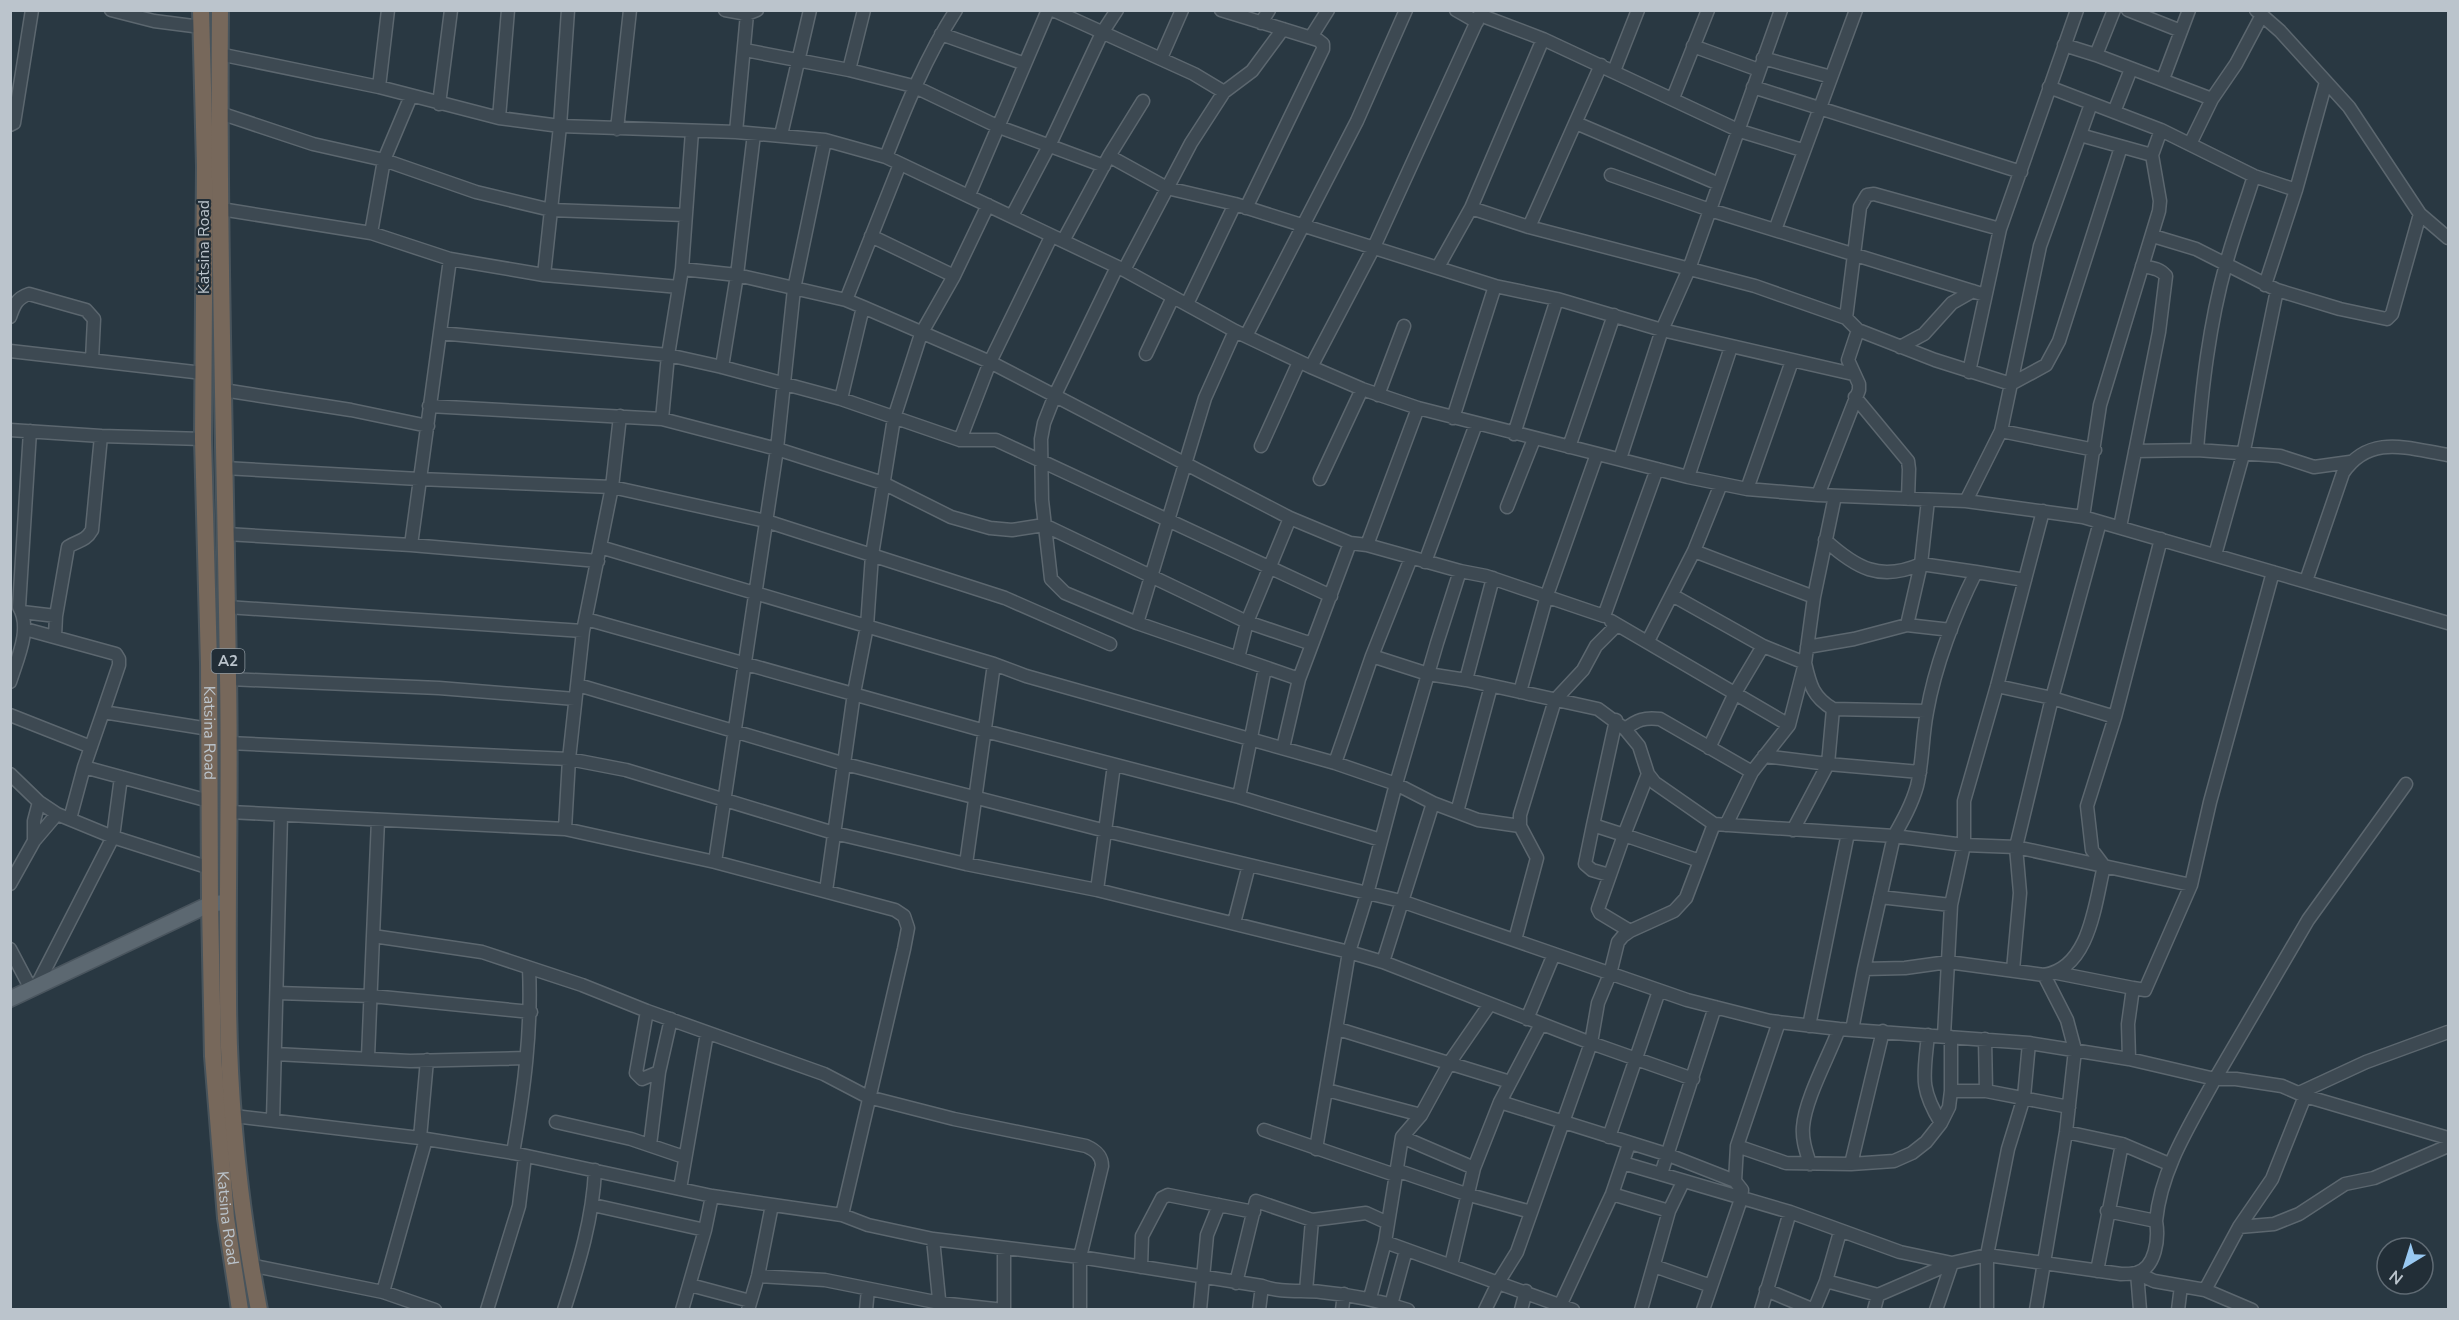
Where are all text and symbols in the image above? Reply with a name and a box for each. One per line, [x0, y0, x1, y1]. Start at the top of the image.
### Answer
street label: Katsina Road [193, 200, 215, 294]
road number: A2 [212, 649, 244, 673]
street label: Katsina Road [198, 686, 220, 780]
street label: Katsina Road [211, 1170, 244, 1267]
north arrow [2375, 1236, 2435, 1296]
text: N [2385, 1265, 2408, 1289]

